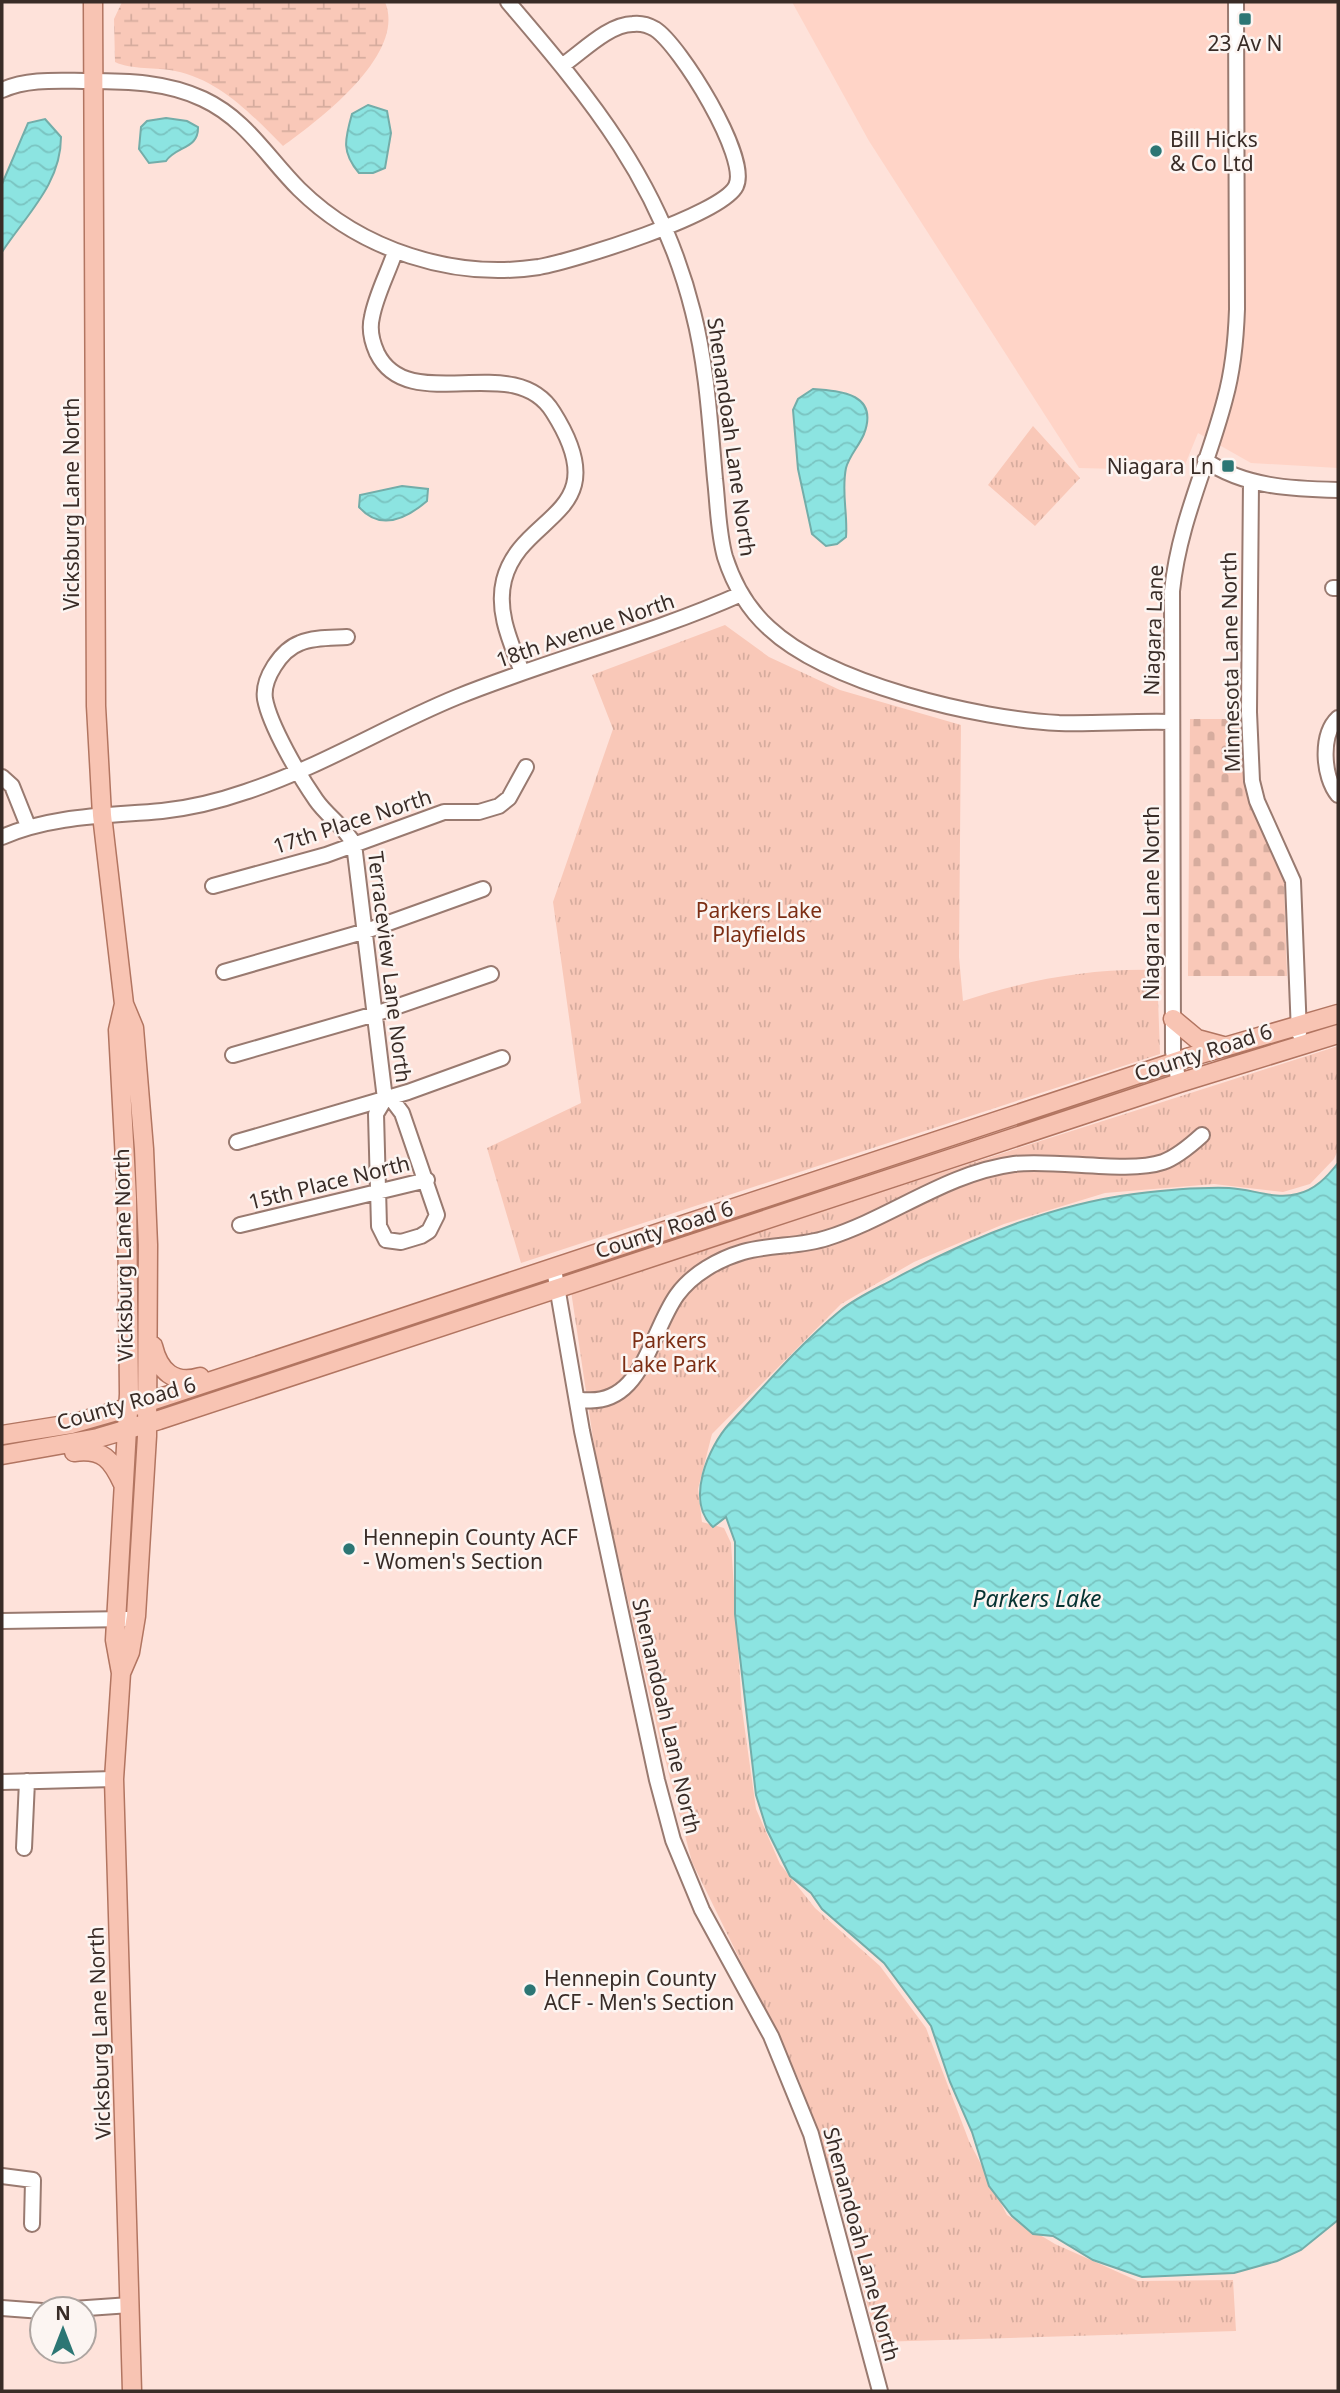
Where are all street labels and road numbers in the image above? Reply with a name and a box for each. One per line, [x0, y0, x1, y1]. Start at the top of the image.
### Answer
street label: Shenandoah Lane North [701, 316, 763, 558]
street label: Vicksburg Lane North [57, 397, 85, 611]
street label: Minnesota Lane North [1214, 551, 1246, 773]
street label: Niagara Lane [1137, 564, 1169, 696]
street label: 18th Avenue North [492, 586, 678, 674]
street label: 17th Place North [269, 782, 435, 860]
street label: Niagara Lane North [1137, 806, 1165, 1000]
street label: Terraceview Lane North [362, 850, 418, 1084]
street label: County Road 6 [1130, 1016, 1276, 1088]
street label: Vicksburg Lane North [107, 1148, 139, 1362]
street label: 15th Place North [245, 1148, 413, 1216]
street label: County Road 6 [591, 1193, 737, 1265]
street label: County Road 6 [53, 1370, 199, 1436]
street label: Shenandoah Lane North [626, 1595, 708, 1837]
street label: Vicksburg Lane North [81, 1926, 117, 2140]
street label: Shenandoah Lane North [817, 2124, 907, 2364]

